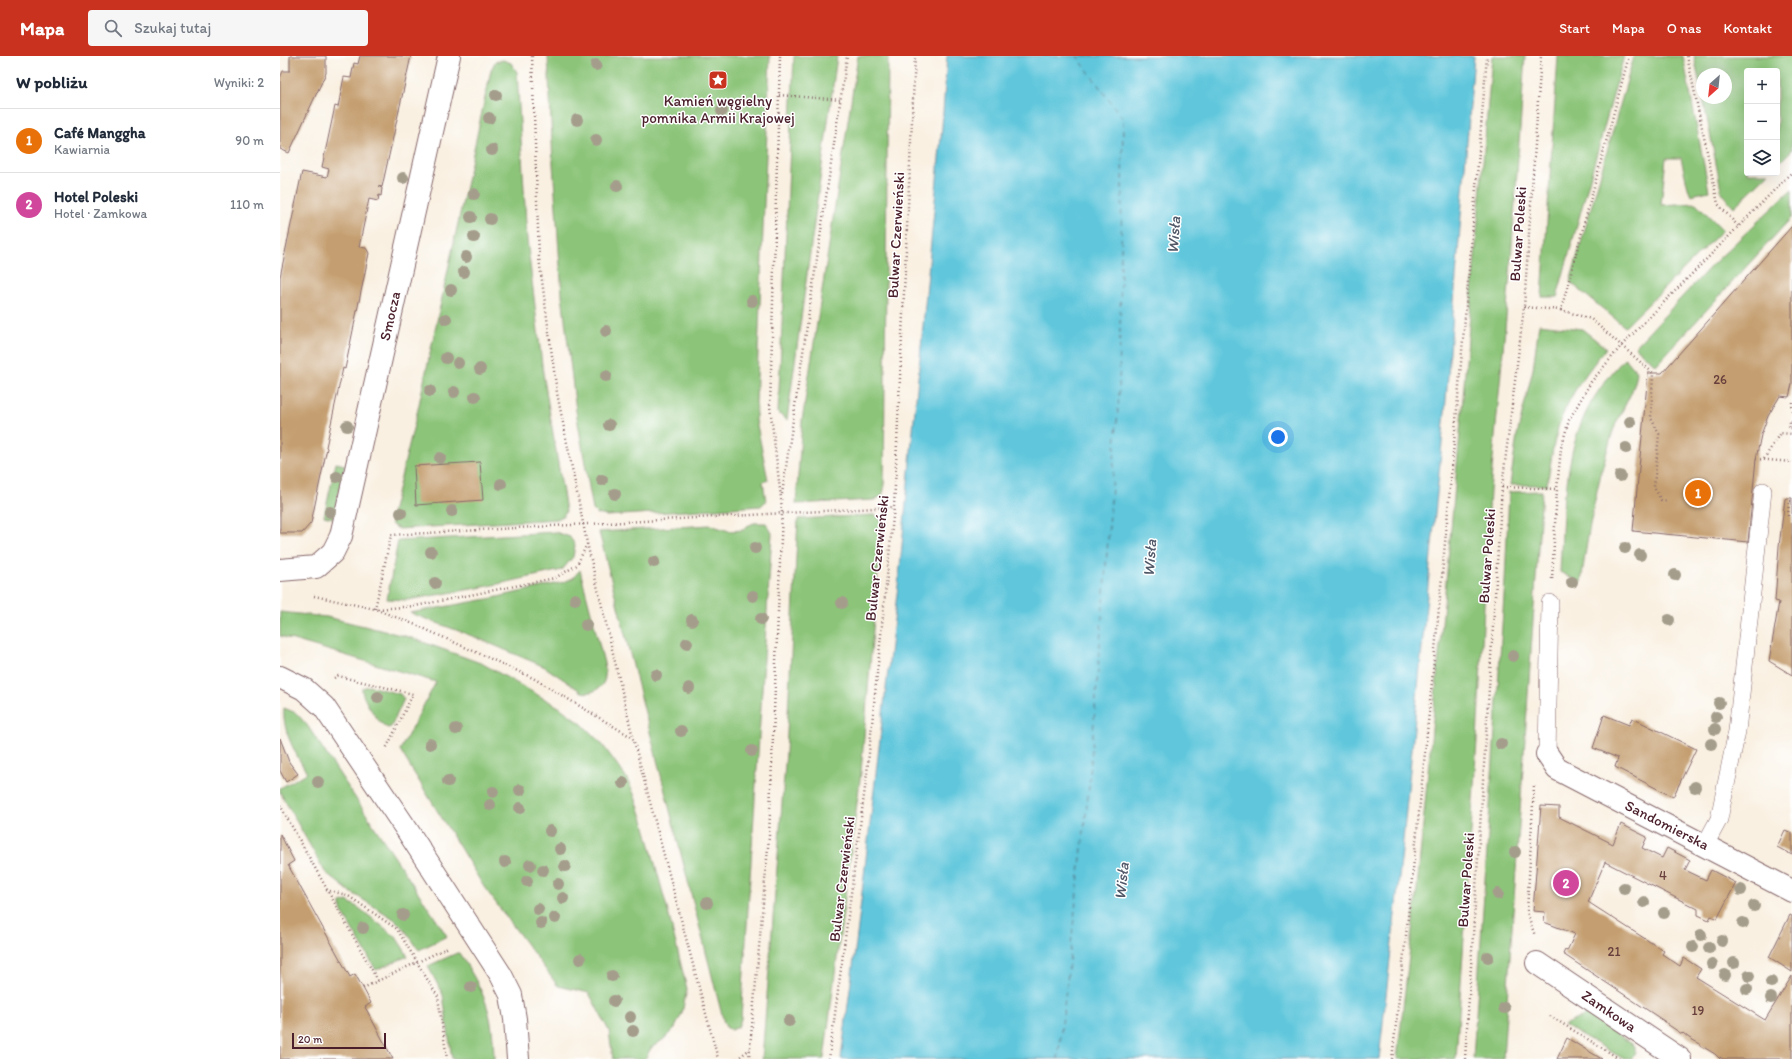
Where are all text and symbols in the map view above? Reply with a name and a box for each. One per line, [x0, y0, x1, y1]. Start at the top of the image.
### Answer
search box [88, 10, 368, 46]
text: Mapa [20, 17, 64, 40]
icon: search [102, 17, 124, 39]
text: Szukaj tutaj [134, 19, 211, 37]
text: Start [1559, 20, 1590, 37]
text: Mapa [1612, 20, 1645, 37]
text: O nas [1667, 20, 1701, 37]
text: Kontakt [1723, 20, 1772, 37]
north arrow [1696, 68, 1732, 104]
map controls [1744, 68, 1780, 176]
button: + [1744, 68, 1780, 104]
place icon: Kamień węgielny pomnika Armii Krajowej [707, 69, 729, 91]
text: W pobliżu [16, 72, 87, 92]
text: Wyniki: 2 [214, 75, 264, 90]
place label: Kamień węgielny pomnika Armii Krajowej [641, 92, 795, 127]
button: − [1744, 104, 1780, 140]
text: Café Manggha [54, 124, 146, 142]
text: 1 [26, 133, 32, 148]
text: 90 m [235, 133, 264, 148]
button: layers [1744, 140, 1780, 176]
text: Kawiarnia [54, 142, 110, 157]
street label: Bulwar Czerwieński [884, 171, 908, 299]
street label: Bulwar Poleski [1506, 186, 1530, 282]
text: Hotel Poleski [54, 188, 138, 206]
text: 2 [26, 197, 32, 212]
text: 110 m [230, 197, 264, 212]
text: Hotel · Zamkowa [54, 206, 147, 221]
water label: Wisła [1163, 215, 1184, 254]
street label: Smocza [376, 289, 405, 342]
house number: 26 [1713, 372, 1727, 387]
your location [1268, 427, 1288, 447]
pin: 1 [1685, 478, 1711, 508]
street label: Bulwar Czerwieński [861, 494, 893, 622]
street label: Bulwar Poleski [1475, 508, 1499, 604]
water label: Wisła [1139, 538, 1160, 577]
street label: Sandomierska [1622, 796, 1712, 854]
street label: Bulwar Czerwieński [825, 815, 859, 943]
street label: Bulwar Poleski [1454, 832, 1478, 928]
water label: Wisła [1110, 860, 1133, 901]
pin: 2 [1553, 868, 1579, 898]
house number: 4 [1659, 868, 1667, 883]
house number: 21 [1608, 944, 1620, 959]
street label: Zamkowa [1578, 986, 1640, 1036]
house number: 19 [1692, 1003, 1705, 1018]
scale bar [292, 1031, 386, 1050]
text: 20 m [298, 1033, 322, 1046]

